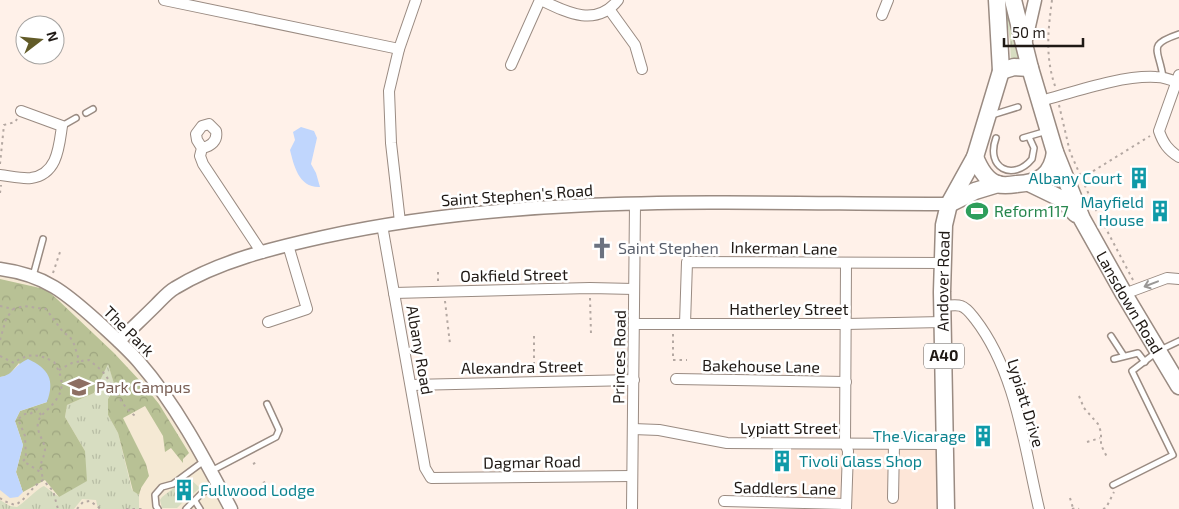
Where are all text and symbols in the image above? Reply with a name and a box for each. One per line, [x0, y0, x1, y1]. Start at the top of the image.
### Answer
north arrow [15, 15, 65, 65]
scale bar [1004, 15, 1083, 47]
text: 50 m [1012, 23, 1046, 41]
text: N [43, 29, 63, 43]
building icon: Albany Court [1126, 165, 1152, 191]
place label: Albany Court [1029, 168, 1122, 187]
street label: Saint Stephen's Road [440, 180, 594, 209]
place label: Mayfield House [1081, 192, 1144, 229]
sports icon: Reform117 [964, 198, 990, 224]
building icon: Mayfield House [1147, 198, 1173, 224]
place label: Reform117 [994, 201, 1069, 220]
street label: Andover Road [932, 230, 953, 332]
church icon: Saint Stephen [589, 235, 615, 261]
street label: Inkerman Lane [730, 237, 838, 258]
place label: Saint Stephen [618, 238, 719, 257]
street label: Lansdown Road [1093, 247, 1167, 357]
street label: Oakfield Street [460, 264, 568, 285]
one-way arrow [1144, 280, 1159, 290]
street label: Hatherley Street [729, 299, 849, 318]
street label: The Park [100, 301, 159, 360]
street label: Albany Road [403, 304, 438, 396]
street label: Princes Road [608, 310, 629, 404]
road number: A40 [924, 344, 964, 368]
street label: Bakehouse Lane [702, 355, 820, 376]
street label: Alexandra Street [461, 356, 583, 377]
street label: Lypiatt Drive [1004, 356, 1049, 449]
school or university icon: Park Campus [66, 374, 92, 400]
place label: Park Campus [96, 377, 191, 396]
street label: Lypiatt Street [740, 418, 838, 437]
building icon: The Vicarage [970, 423, 996, 449]
place label: The Vicarage [873, 426, 966, 445]
building icon: Tivoli Glass Shop [769, 448, 795, 474]
street label: Dagmar Road [483, 451, 581, 472]
place label: Tivoli Glass Shop [799, 451, 922, 470]
building icon: Fullwood Lodge [171, 477, 197, 503]
street label: Saddlers Lane [734, 477, 836, 498]
place label: Fullwood Lodge [200, 480, 315, 499]

